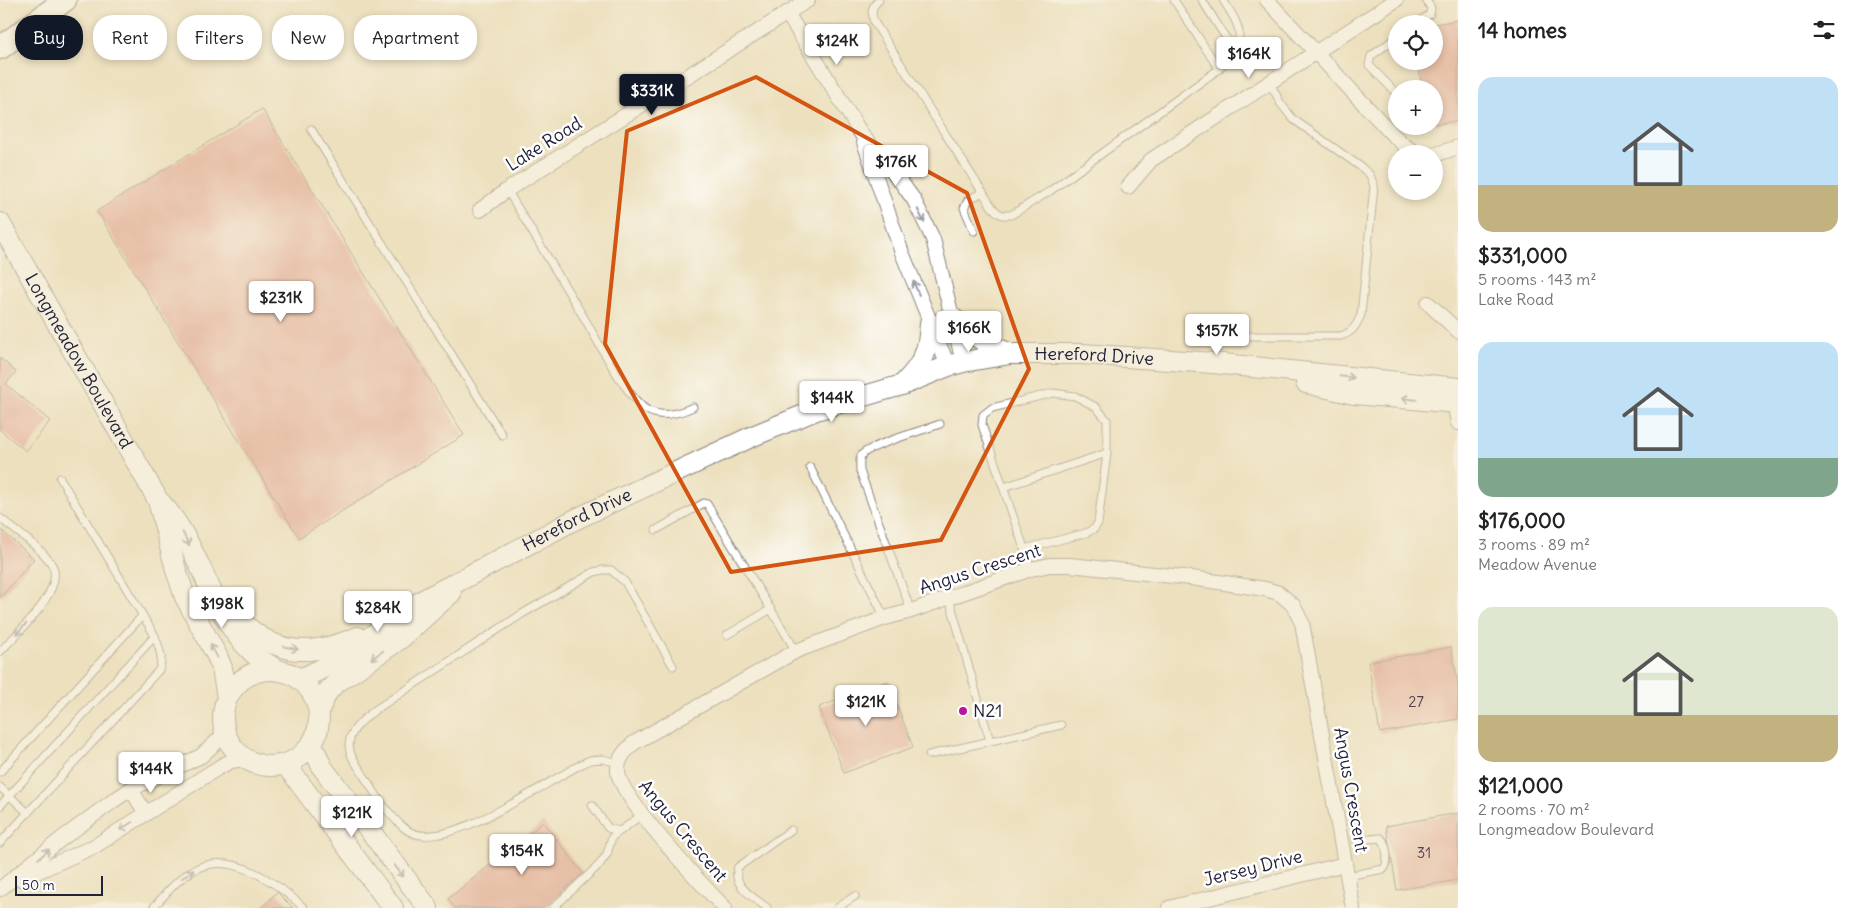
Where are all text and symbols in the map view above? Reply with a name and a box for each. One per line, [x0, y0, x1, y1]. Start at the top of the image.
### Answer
chip: Buy [15, 15, 83, 60]
chip: Rent [93, 15, 167, 60]
chip: Filters [177, 15, 262, 60]
chip: New [272, 15, 344, 60]
chip: Apartment [354, 15, 477, 60]
map controls [1388, 15, 1443, 200]
button: locate [1388, 15, 1443, 70]
icon: filters [1810, 16, 1838, 44]
text: 14 homes [1478, 17, 1567, 44]
pin: $124K [802, 23, 872, 66]
text: $124K [816, 30, 858, 50]
pin: $164K [1214, 36, 1284, 79]
text: $164K [1227, 43, 1271, 63]
pin: $331K [617, 74, 687, 116]
text: $331K [630, 80, 674, 100]
button: + [1388, 80, 1443, 135]
icon: home [1613, 109, 1703, 199]
street label: Lake Road [502, 111, 586, 176]
pin: $176K [861, 144, 931, 187]
button: − [1388, 145, 1443, 200]
text: $176K [875, 151, 917, 171]
one-way arrow [917, 208, 926, 223]
text: $331,000 [1478, 242, 1567, 269]
street label: Longmeadow Boulevard [20, 269, 138, 453]
text: 5 rooms · 143 m² [1478, 269, 1596, 289]
pin: $231K [246, 280, 316, 323]
one-way arrow [911, 281, 920, 297]
text: $231K [260, 287, 302, 307]
text: Lake Road [1478, 289, 1554, 309]
pin: $166K [934, 310, 1004, 353]
pin: $157K [1182, 314, 1252, 356]
text: $166K [947, 317, 991, 337]
text: $157K [1196, 320, 1238, 340]
street label: Hereford Drive [1035, 342, 1155, 370]
one-way arrow [1339, 372, 1355, 382]
icon: home [1613, 374, 1703, 464]
pin: $144K [797, 380, 867, 423]
text: $144K [810, 387, 854, 407]
one-way arrow [1402, 395, 1418, 404]
street label: Hereford Drive [518, 483, 635, 556]
text: $176,000 [1478, 507, 1566, 534]
one-way arrow [182, 531, 191, 546]
text: 3 rooms · 89 m² [1478, 534, 1590, 554]
street label: Angus Crescent [916, 538, 1043, 599]
text: Meadow Avenue [1478, 554, 1597, 574]
pin: $198K [187, 586, 257, 629]
pin: $284K [343, 590, 413, 633]
text: $198K [200, 593, 244, 613]
text: $284K [355, 597, 401, 617]
one-way arrow [15, 623, 26, 636]
icon: home [1613, 639, 1703, 729]
one-way arrow [209, 644, 219, 659]
one-way arrow [282, 644, 298, 654]
one-way arrow [370, 650, 384, 660]
pin: $121K [831, 684, 901, 727]
text: $121K [846, 691, 886, 711]
house number: 27 [1408, 692, 1424, 711]
place label: N21 [973, 699, 1002, 722]
marker: N21 [957, 705, 969, 717]
street label: Angus Crescent [1329, 726, 1374, 854]
pin: $144K [116, 752, 186, 794]
text: $144K [129, 758, 173, 778]
text: $121,000 [1478, 772, 1563, 799]
street label: Angus Crescent [634, 775, 733, 886]
pin: $121K [317, 796, 387, 838]
text: 2 rooms · 70 m² [1478, 799, 1590, 819]
text: $121K [332, 802, 372, 822]
text: Longmeadow Boulevard [1478, 819, 1654, 839]
one-way arrow [120, 821, 134, 831]
pin: $154K [487, 834, 557, 876]
text: $154K [500, 840, 544, 860]
house number: 31 [1417, 843, 1431, 862]
street label: Jersey Drive [1201, 844, 1305, 891]
one-way arrow [37, 848, 50, 860]
one-way arrow [393, 864, 404, 877]
one-way arrow [181, 869, 195, 880]
scale bar [15, 873, 102, 896]
text: 50 m [22, 876, 55, 894]

